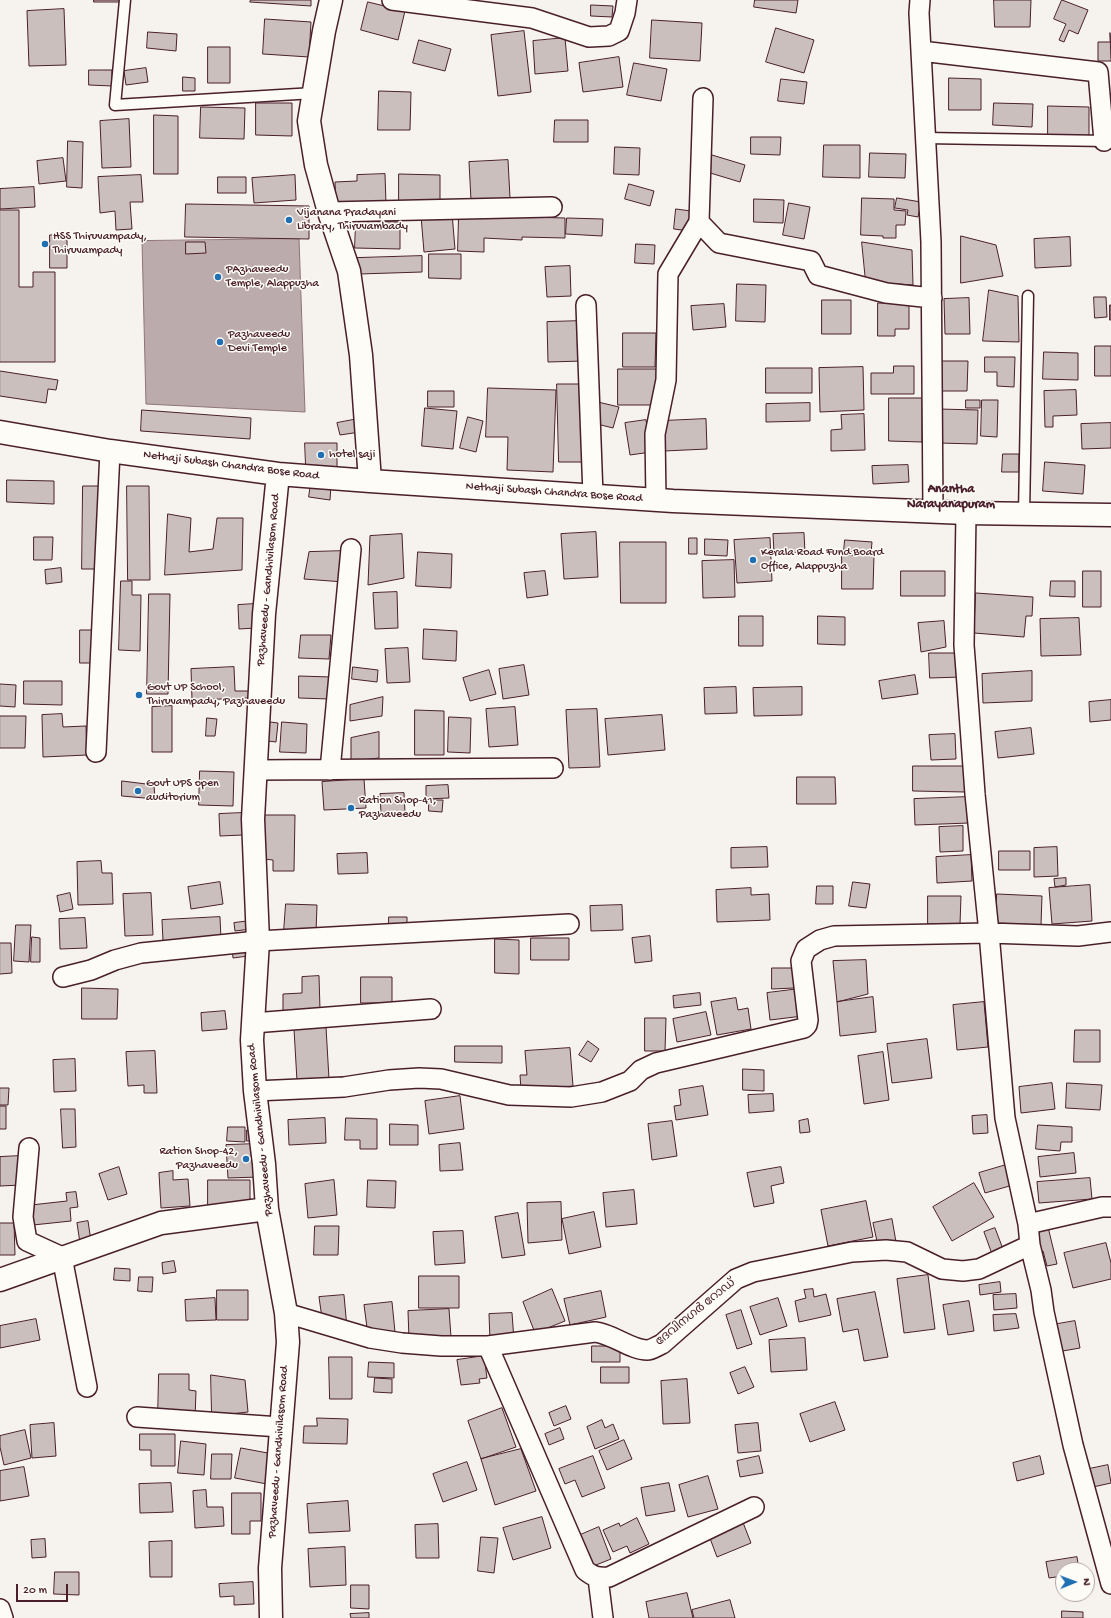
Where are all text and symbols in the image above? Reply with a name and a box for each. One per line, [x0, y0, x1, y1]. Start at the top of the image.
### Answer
place label: Vijanana Pradayani Library, Thiruvambady [297, 206, 408, 234]
marker: Vijanana Pradayani Library, Thiruvambady [284, 215, 294, 225]
place label: HSS Thiruvampady, Thiruvampady [53, 230, 147, 258]
marker: HSS Thiruvampady, Thiruvampady [40, 239, 50, 249]
place label: PAzhaveedu Temple, Alappuzha [226, 263, 319, 291]
marker: PAzhaveedu Temple, Alappuzha [213, 272, 223, 282]
place label: Pazhaveedu Devi Temple [228, 328, 290, 356]
marker: Pazhaveedu Devi Temple [215, 337, 225, 347]
street label: Nethaji Subash Chandra Bose Road [142, 448, 320, 484]
place label: hotel saji [329, 448, 375, 462]
marker: hotel saji [316, 450, 326, 460]
street label: Nethaji Subash Chandra Bose Road [465, 480, 643, 506]
district label: Anantha Narayanapuram [907, 482, 995, 513]
street label: Pazhaveedu - Gandhivilasom Road [254, 493, 284, 667]
place label: Kerala Road Fund Board Office, Alappuzha [761, 546, 884, 574]
marker: Kerala Road Fund Board Office, Alappuzha [748, 555, 758, 565]
place label: Govt UP School, Thiruvampady, Pazhaveedu [147, 681, 285, 709]
marker: Govt UP School, Thiruvampady, Pazhaveedu [134, 690, 144, 700]
place label: Govt UPS open auditorium [146, 777, 219, 805]
marker: Govt UPS open auditorium [133, 786, 143, 796]
place label: Ration Shop-41, Pazhaveedu [359, 794, 436, 822]
marker: Ration Shop-41, Pazhaveedu [346, 803, 356, 813]
street label: Pazhaveedu - Gandhivilasom Road [245, 1043, 277, 1217]
place label: Ration Shop-42, Pazhaveedu [160, 1145, 238, 1173]
marker: Ration Shop-42, Pazhaveedu [241, 1154, 251, 1164]
street label: ദേവിനഗർ റോഡ് [653, 1276, 739, 1350]
street label: Pazhaveedu - Gandhivilasom Road [266, 1365, 292, 1539]
north arrow [1055, 1562, 1095, 1602]
scale bar [18, 1576, 70, 1602]
text: N [1080, 1578, 1092, 1586]
text: 20 m [23, 1584, 47, 1598]

